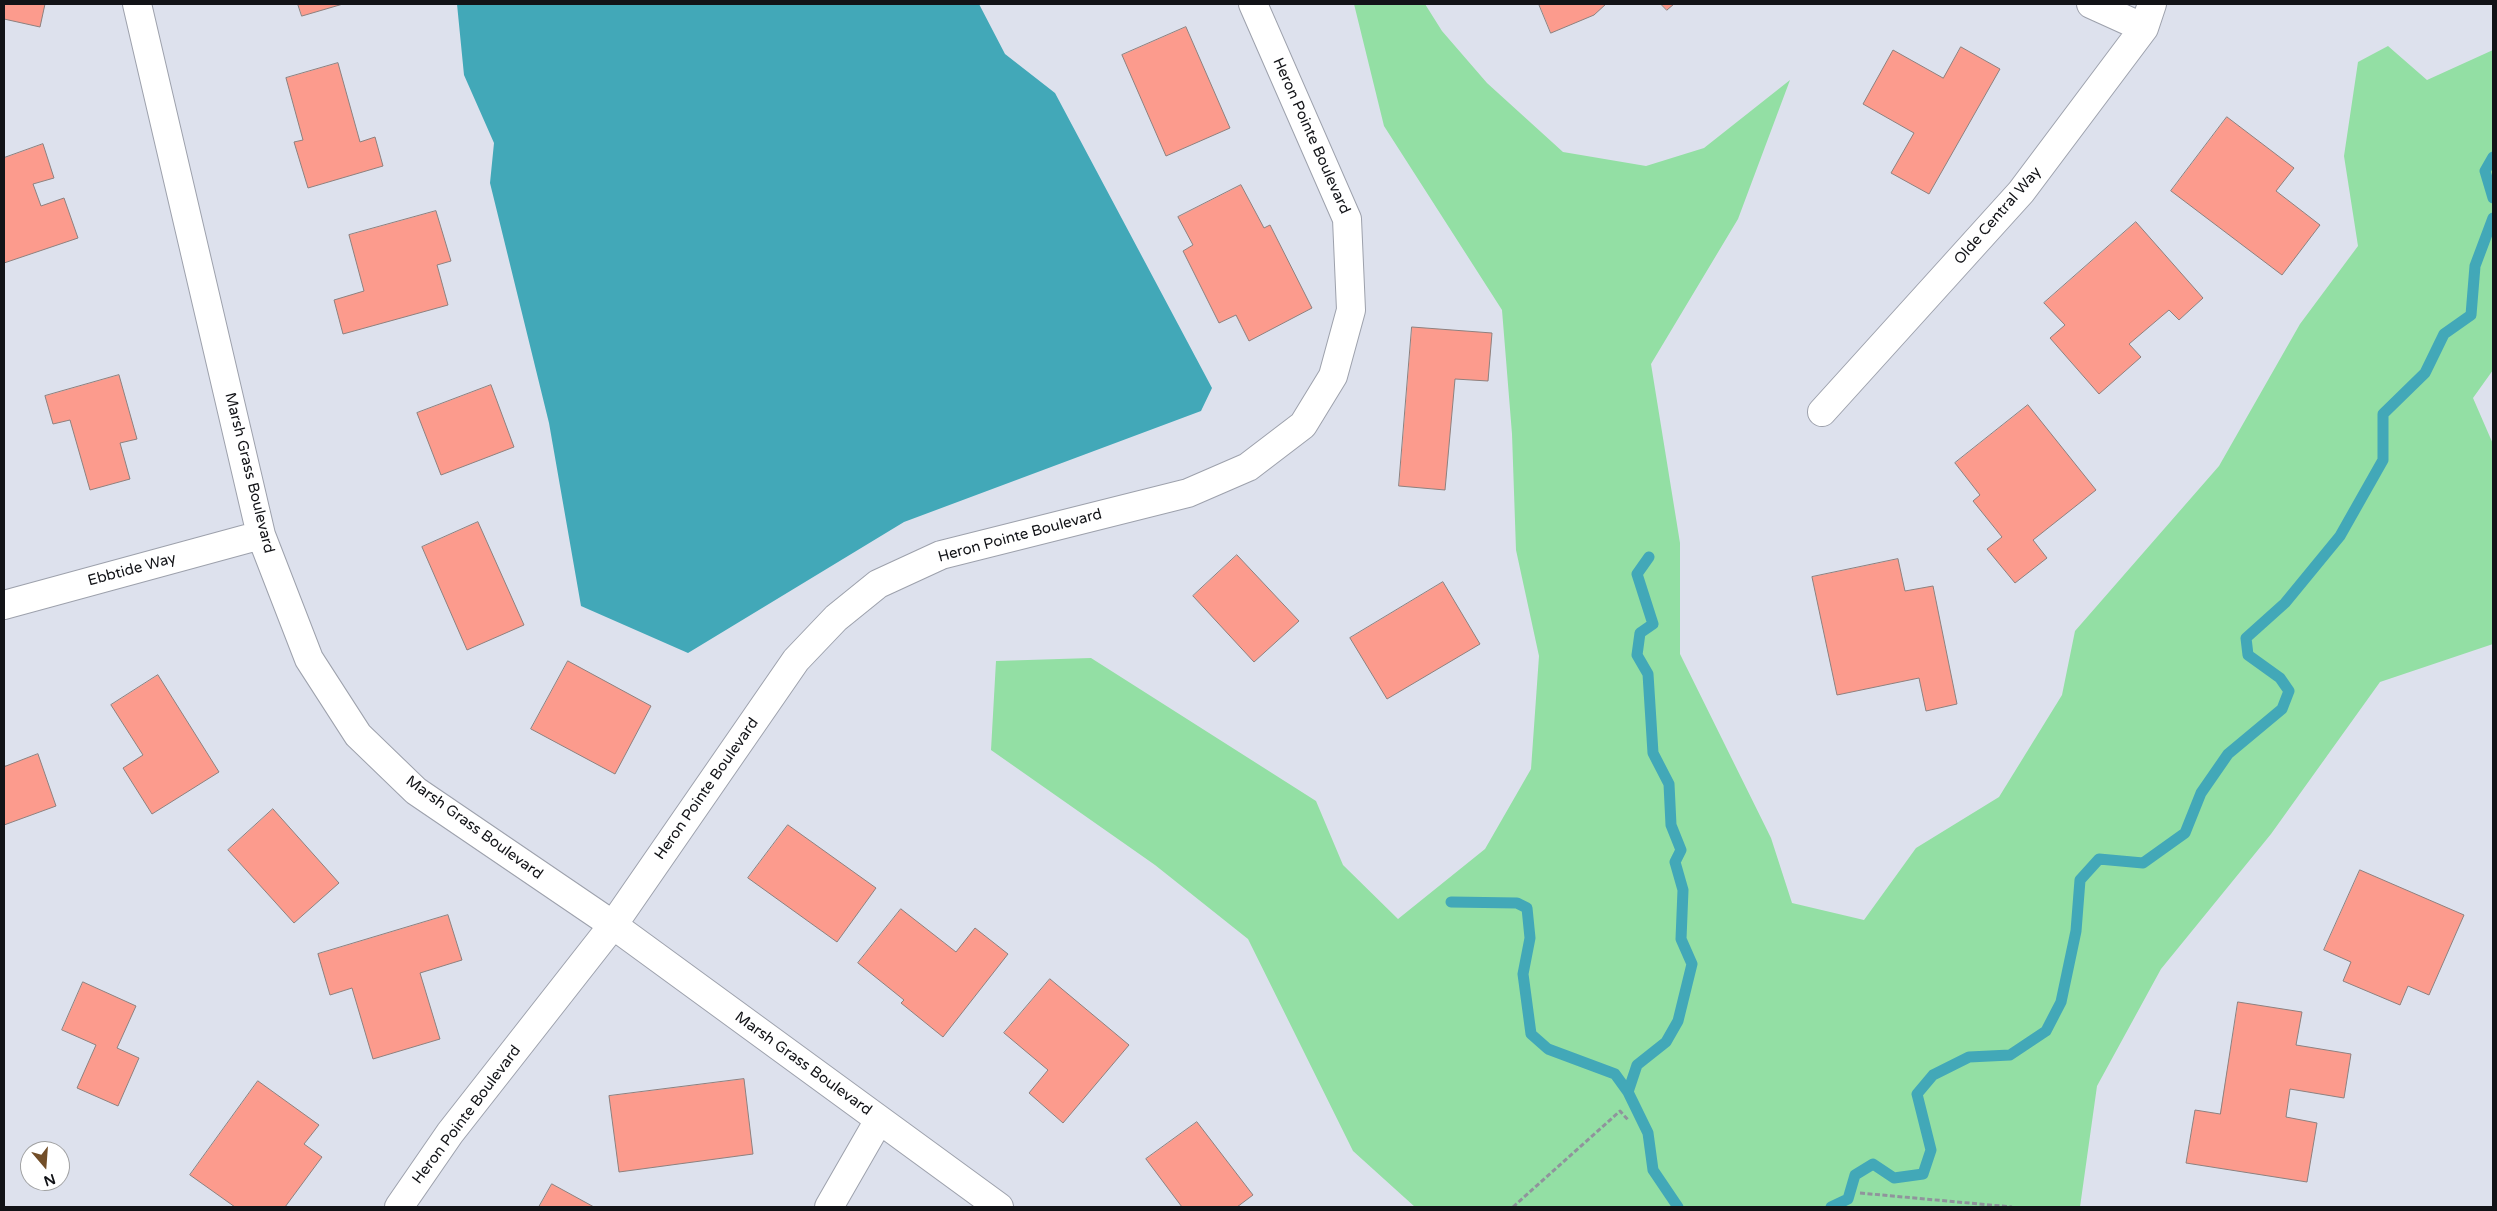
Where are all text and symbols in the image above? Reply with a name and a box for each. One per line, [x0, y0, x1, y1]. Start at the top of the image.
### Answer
street label: Heron Pointe Boulevard [1268, 55, 1354, 217]
street label: Olde Central Way [1951, 163, 2045, 269]
street label: Marsh Grass Boulevard [220, 391, 278, 555]
street label: Heron Pointe Boulevard [936, 505, 1104, 567]
street label: Ebbtide Way [86, 550, 178, 590]
street label: Heron Pointe Boulevard [651, 715, 763, 863]
street label: Marsh Grass Boulevard [402, 772, 546, 884]
street label: Marsh Grass Boulevard [731, 1008, 875, 1120]
street label: Heron Pointe Boulevard [409, 1042, 525, 1188]
north arrow [20, 1141, 70, 1191]
text: N [42, 1170, 57, 1190]

